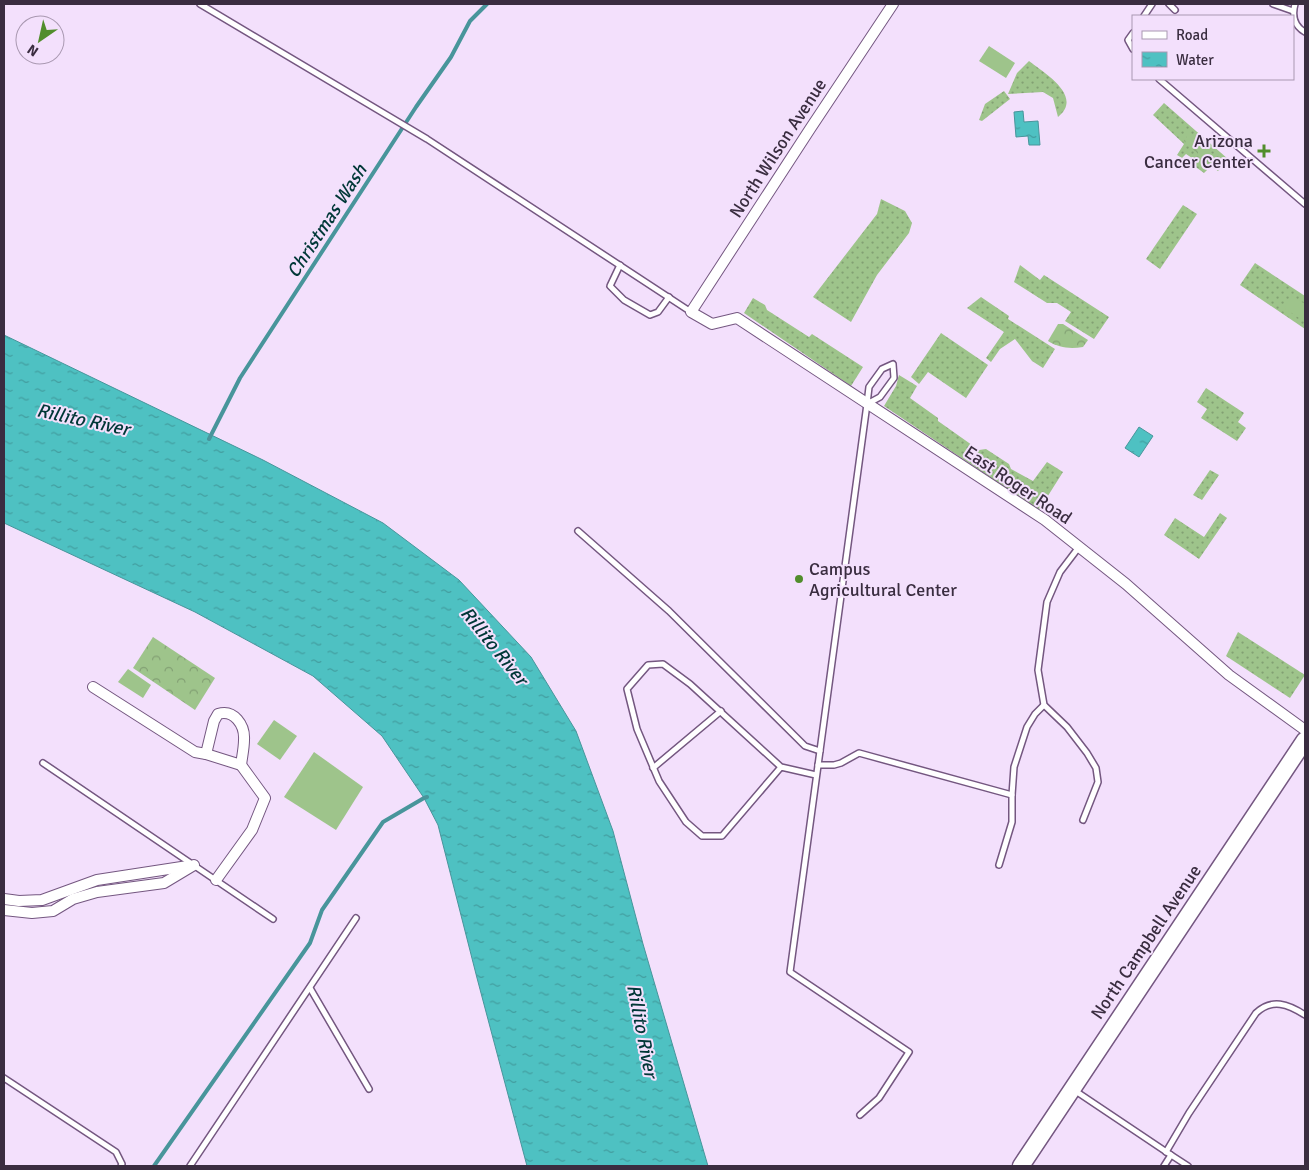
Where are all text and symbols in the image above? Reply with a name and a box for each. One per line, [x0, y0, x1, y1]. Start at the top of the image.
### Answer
north arrow [15, 15, 65, 65]
legend [1132, 15, 1294, 80]
text: Road [1176, 26, 1208, 44]
text: N [24, 41, 42, 60]
text: Water [1176, 51, 1214, 69]
street label: North Wilson Avenue [725, 74, 831, 222]
place label: Arizona Cancer Center [1144, 130, 1253, 173]
marker: Arizona Cancer Center [1257, 144, 1271, 158]
water label: Christmas Wash [281, 159, 373, 282]
water label: Rillito River [34, 398, 135, 442]
street label: East Roger Road [960, 441, 1076, 529]
place label: Campus Agricultural Center [809, 558, 957, 601]
marker: Campus Agricultural Center [793, 573, 805, 585]
water label: Rillito River [455, 602, 535, 693]
street label: North Campbell Avenue [1086, 861, 1206, 1023]
water label: Rillito River [621, 982, 663, 1083]

